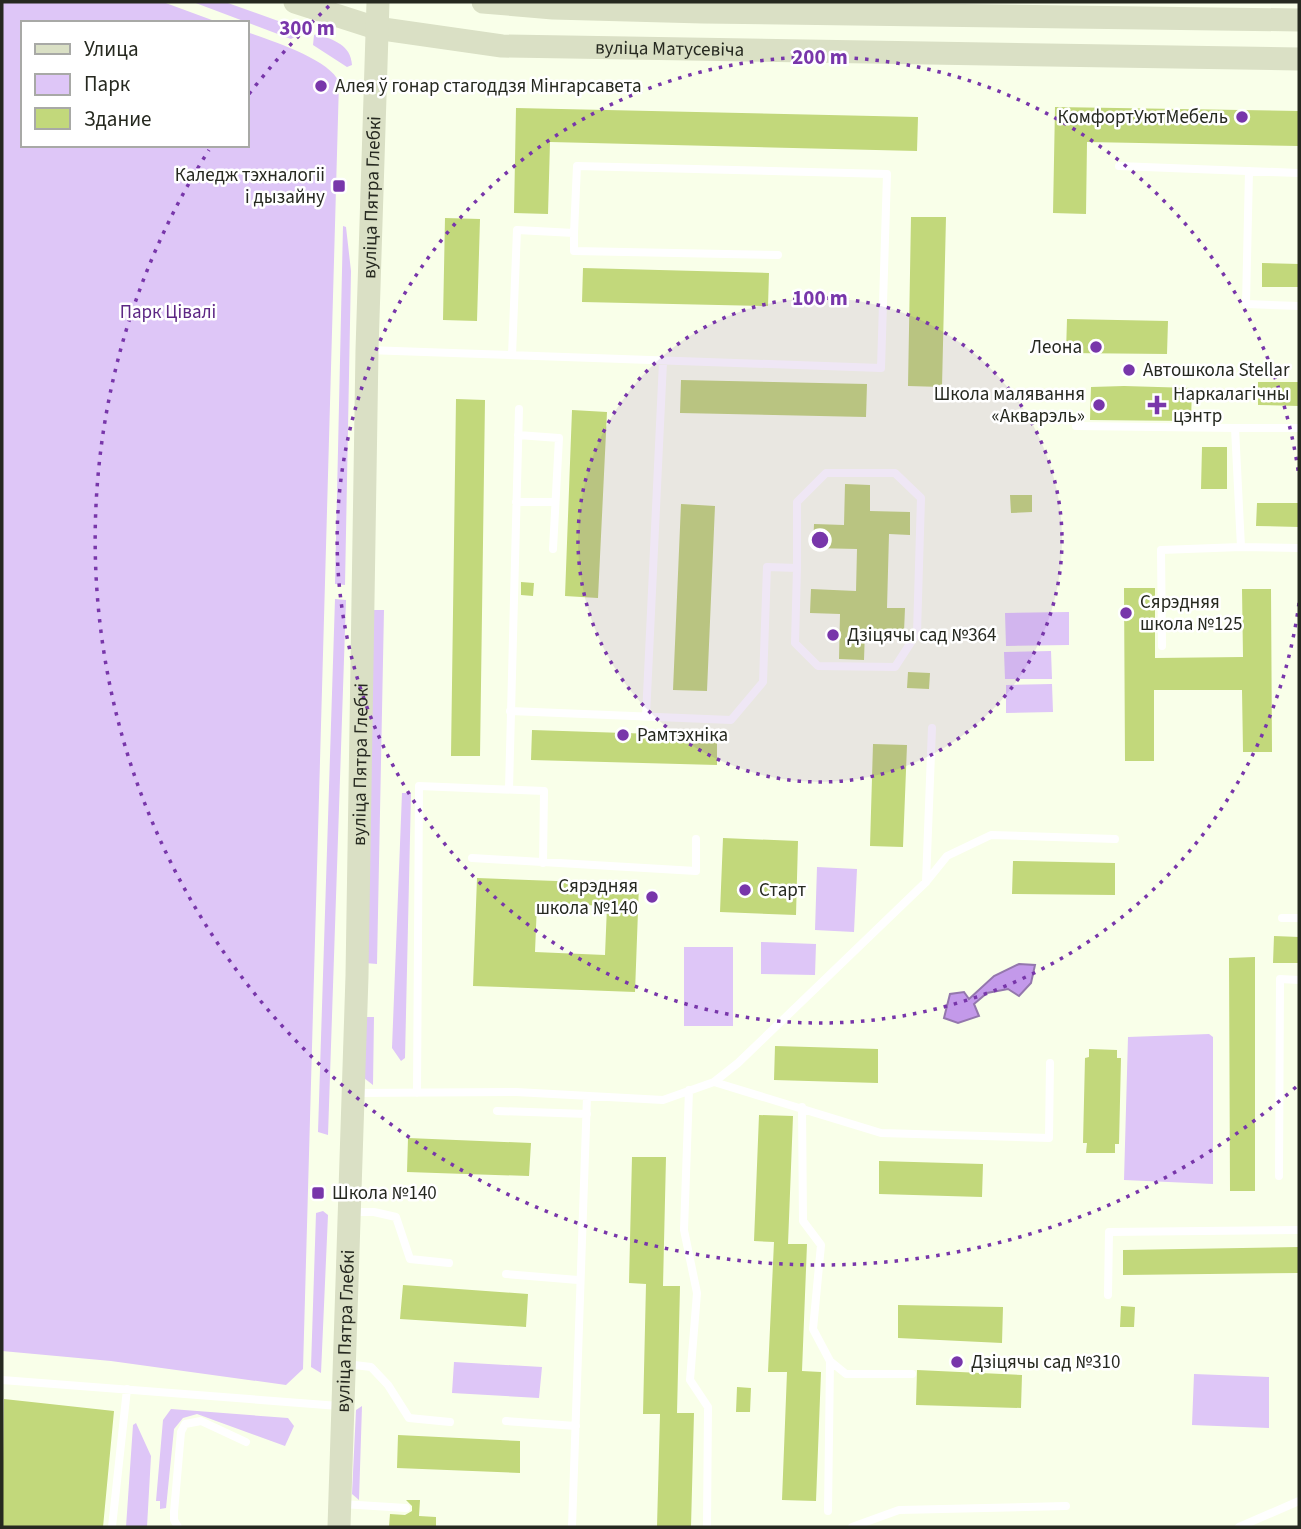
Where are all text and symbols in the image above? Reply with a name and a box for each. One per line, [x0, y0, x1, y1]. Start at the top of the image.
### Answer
text: 300 m [279, 13, 335, 43]
legend [21, 21, 248, 147]
text: Улица [84, 34, 139, 64]
street label: вуліца Матусевіча [595, 34, 744, 63]
text: 200 m [792, 42, 848, 72]
text: Парк [84, 69, 131, 99]
place label: Алея ў гонар стагоддзя Мінгарсавета [335, 73, 642, 100]
marker: Алея ў гонар стагоддзя Мінгарсавета [313, 78, 329, 94]
text: Здание [84, 104, 152, 134]
place label: КомфортУютМебель [1058, 104, 1228, 131]
marker: КомфортУютМебель [1234, 109, 1250, 125]
street label: вуліца Пятра Глебкі [356, 116, 388, 279]
place label: Каледж тэхналогіі і дызайну [175, 162, 325, 211]
marker: Каледж тэхналогіі і дызайну [331, 178, 347, 194]
text: 100 m [792, 283, 848, 313]
park label: Парк Цівалі [120, 299, 216, 326]
place label: Леона [1030, 334, 1082, 361]
marker: Леона [1088, 339, 1104, 355]
place label: Автошкола Stellar [1143, 357, 1290, 384]
marker: Автошкола Stellar [1121, 362, 1137, 378]
place label: Школа малявання «Акварэль» [934, 381, 1085, 430]
place label: Наркалагічны цэнтр [1173, 381, 1290, 430]
marker: Наркалагічны цэнтр [1147, 395, 1167, 415]
marker: Школа малявання «Акварэль» [1091, 397, 1107, 413]
centre of rings [808, 528, 832, 552]
place label: Сярэдняя школа №125 [1140, 589, 1242, 638]
marker: Сярэдняя школа №125 [1118, 605, 1134, 621]
place label: Дзіцячы сад №364 [847, 622, 996, 649]
marker: Дзіцячы сад №364 [825, 627, 841, 643]
street label: вуліца Пятра Глебкі [346, 683, 375, 846]
place label: Рамтэхніка [637, 722, 728, 749]
marker: Рамтэхніка [615, 727, 631, 743]
place label: Сярэдняя школа №140 [536, 873, 638, 922]
place label: Старт [759, 877, 806, 904]
marker: Старт [737, 882, 753, 898]
marker: Сярэдняя школа №140 [644, 889, 660, 905]
place label: Школа №140 [332, 1180, 437, 1207]
marker: Школа №140 [310, 1185, 326, 1201]
street label: вуліца Пятра Глебкі [329, 1249, 362, 1413]
place label: Дзіцячы сад №310 [971, 1349, 1120, 1376]
marker: Дзіцячы сад №310 [949, 1354, 965, 1370]

